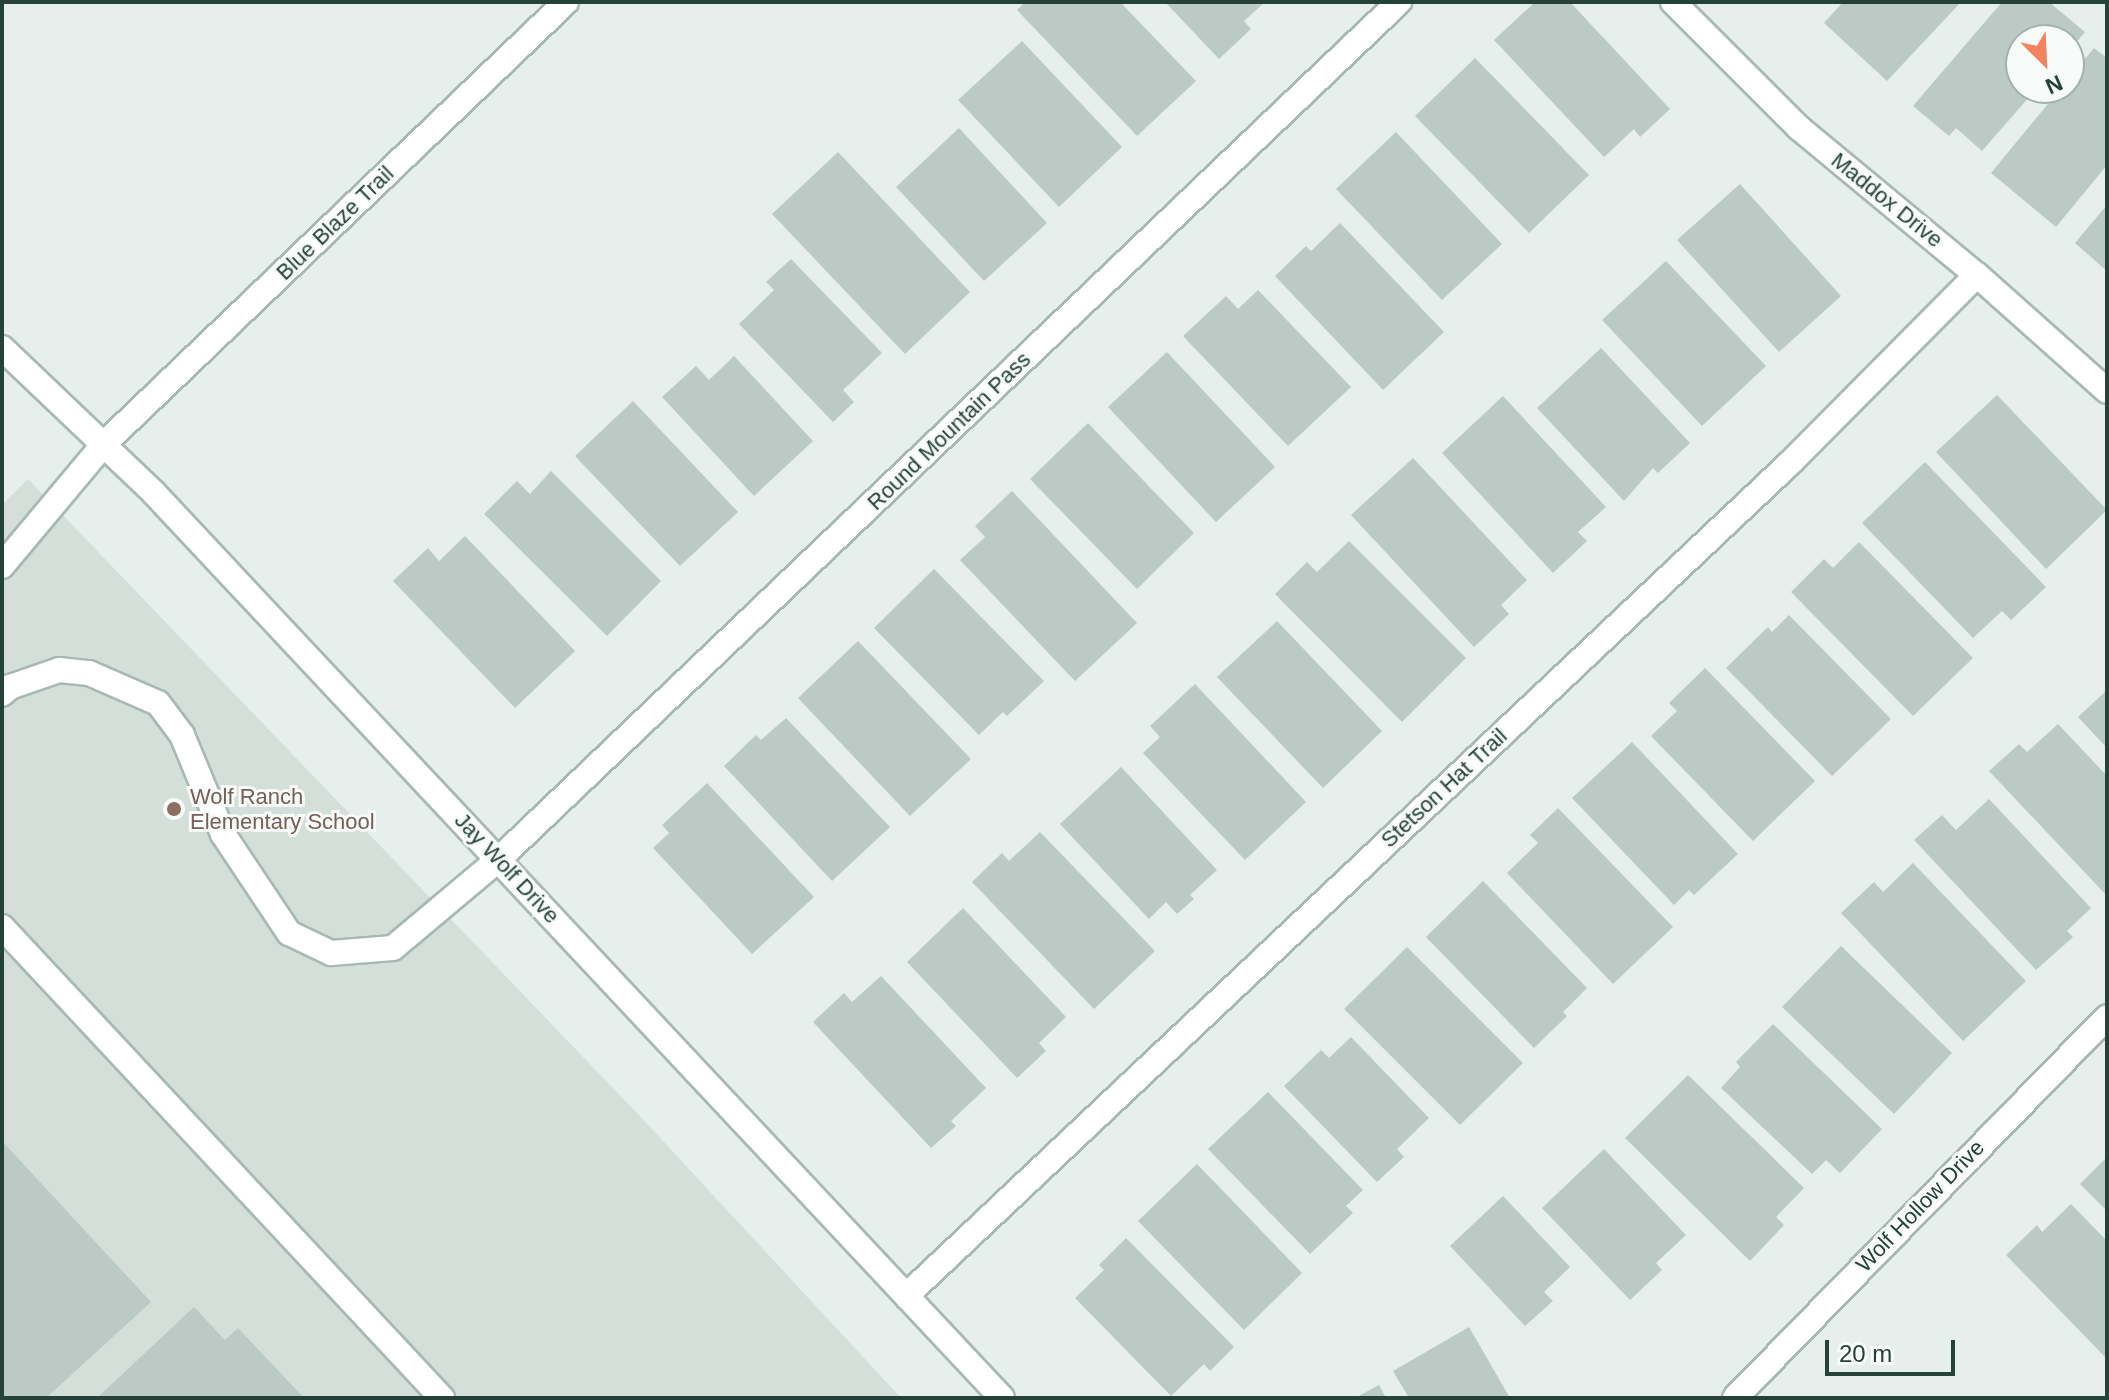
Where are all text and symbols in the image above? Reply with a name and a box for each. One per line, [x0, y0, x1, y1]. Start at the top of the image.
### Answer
north arrow [2005, 24, 2085, 104]
text: N [2042, 70, 2067, 99]
street label: Maddox Drive [1826, 147, 1948, 253]
street label: Blue Blaze Trail [271, 160, 399, 286]
street label: Round Mountain Pass [862, 346, 1036, 516]
street label: Stetson Hat Trail [1375, 723, 1513, 853]
place label: Wolf Ranch Elementary School [190, 783, 375, 834]
marker: Wolf Ranch Elementary School [165, 800, 183, 818]
street label: Jay Wolf Drive [449, 807, 565, 929]
street label: Wolf Hollow Drive [1850, 1135, 1990, 1277]
scale bar [1829, 1324, 1959, 1374]
text: 20 m [1839, 1340, 1892, 1367]

